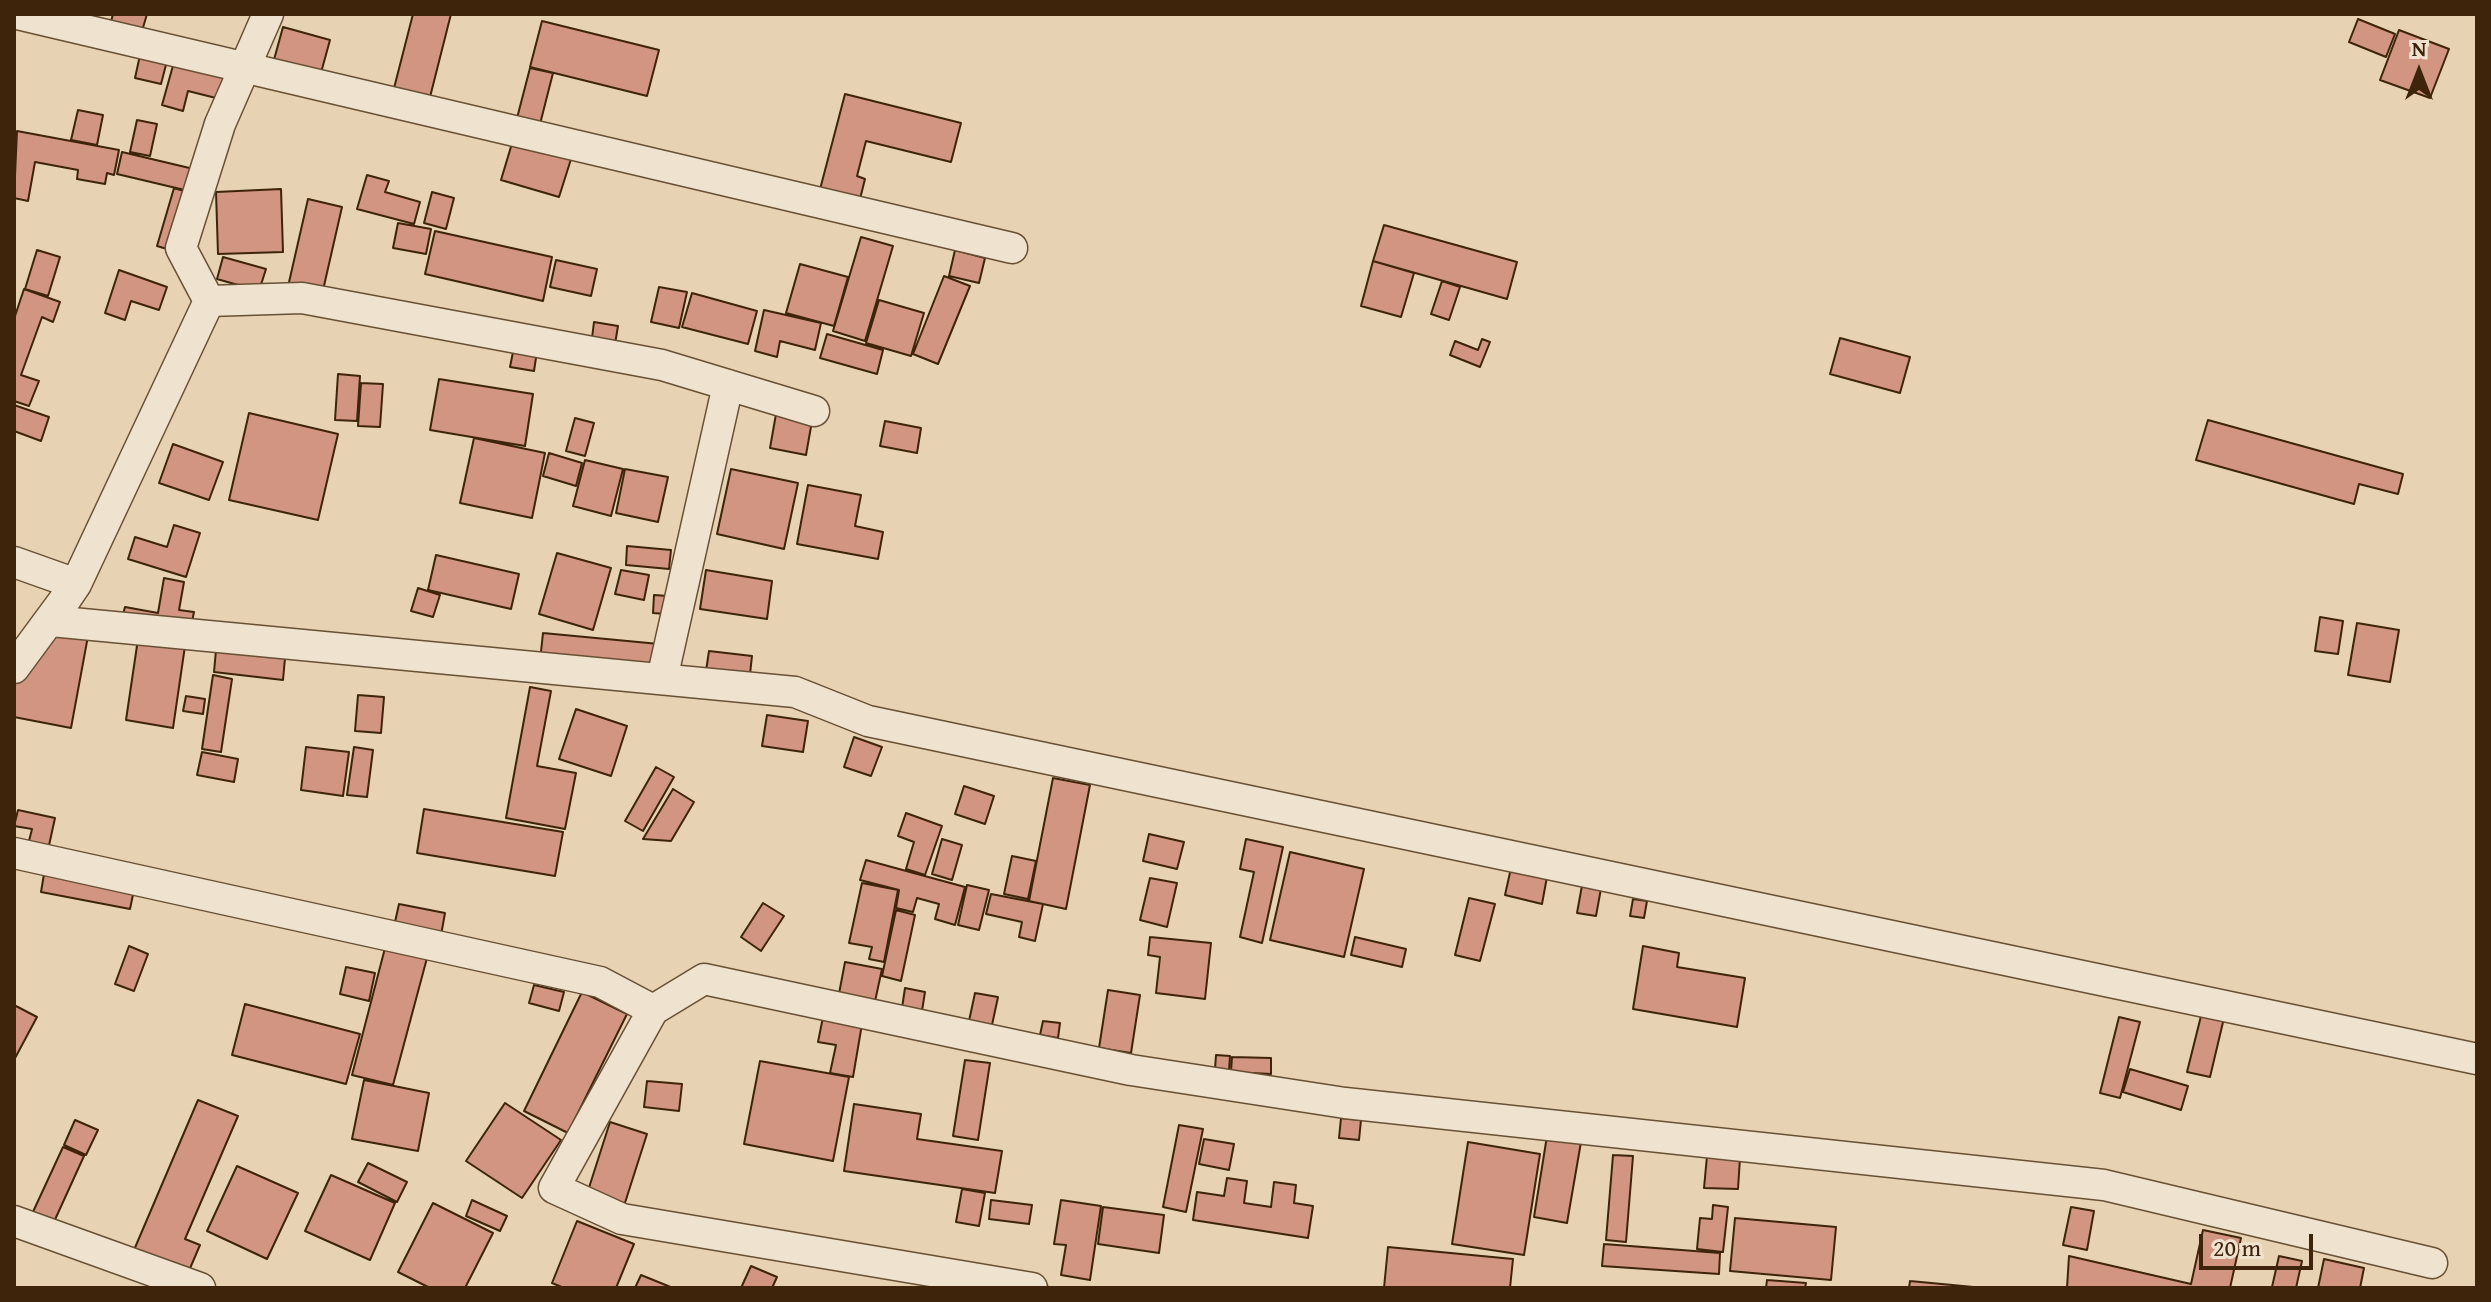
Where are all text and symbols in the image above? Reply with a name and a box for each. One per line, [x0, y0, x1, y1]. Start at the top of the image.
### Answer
north arrow [2379, 32, 2459, 112]
text: N [2412, 32, 2426, 64]
scale bar [2203, 1218, 2317, 1268]
text: 20 m [2213, 1230, 2261, 1265]

